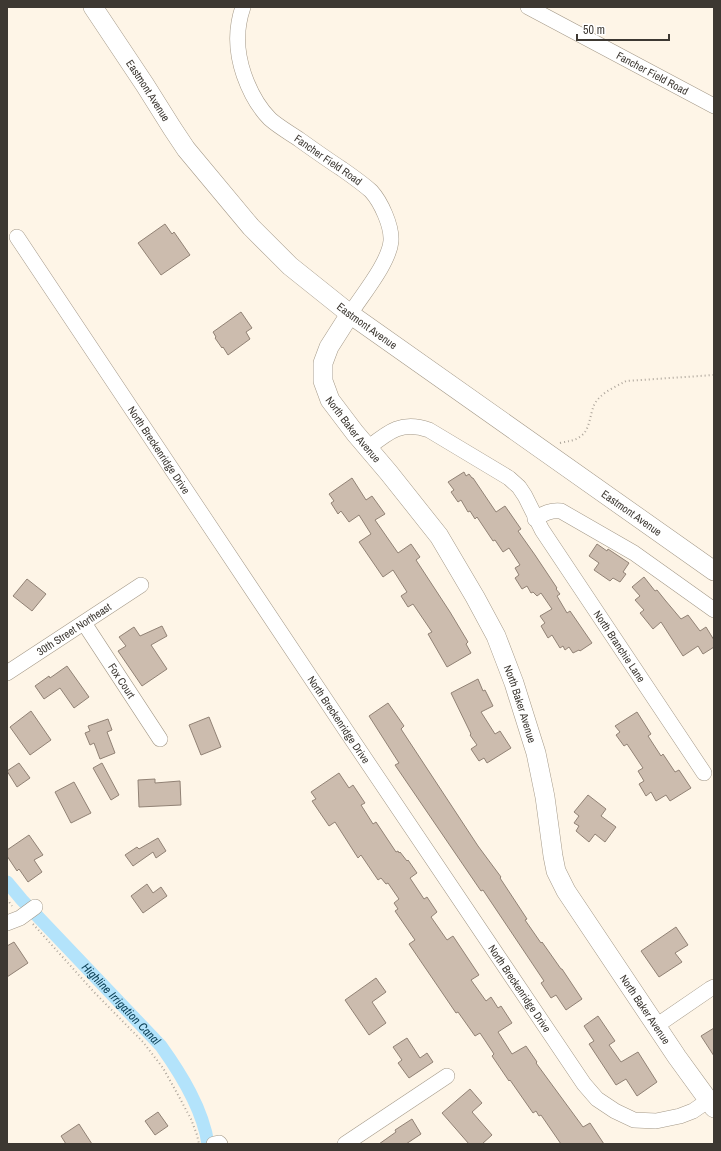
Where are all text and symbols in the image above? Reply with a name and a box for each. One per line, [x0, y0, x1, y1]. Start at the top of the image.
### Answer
scale bar [577, 16, 669, 42]
text: 50 m [583, 22, 605, 38]
street label: Fancher Field Road [614, 48, 691, 98]
street label: Eastmont Avenue [123, 57, 173, 124]
street label: Fancher Field Road [292, 131, 365, 188]
street label: Eastmont Avenue [334, 299, 400, 352]
street label: North Baker Avenue [323, 394, 384, 465]
street label: North Breckenridge Drive [125, 403, 193, 497]
street label: Eastmont Avenue [599, 487, 665, 539]
street label: 30th Street Northeast [34, 599, 114, 659]
street label: North Branchie Lane [591, 608, 649, 685]
street label: Fox Court [105, 660, 139, 701]
street label: North Baker Avenue [501, 663, 539, 744]
street label: North Breckenridge Drive [304, 673, 373, 766]
street label: North Breckenridge Drive [485, 942, 554, 1035]
water label: Highline Irrigation Canal [78, 960, 164, 1049]
street label: North Baker Avenue [617, 972, 673, 1047]

